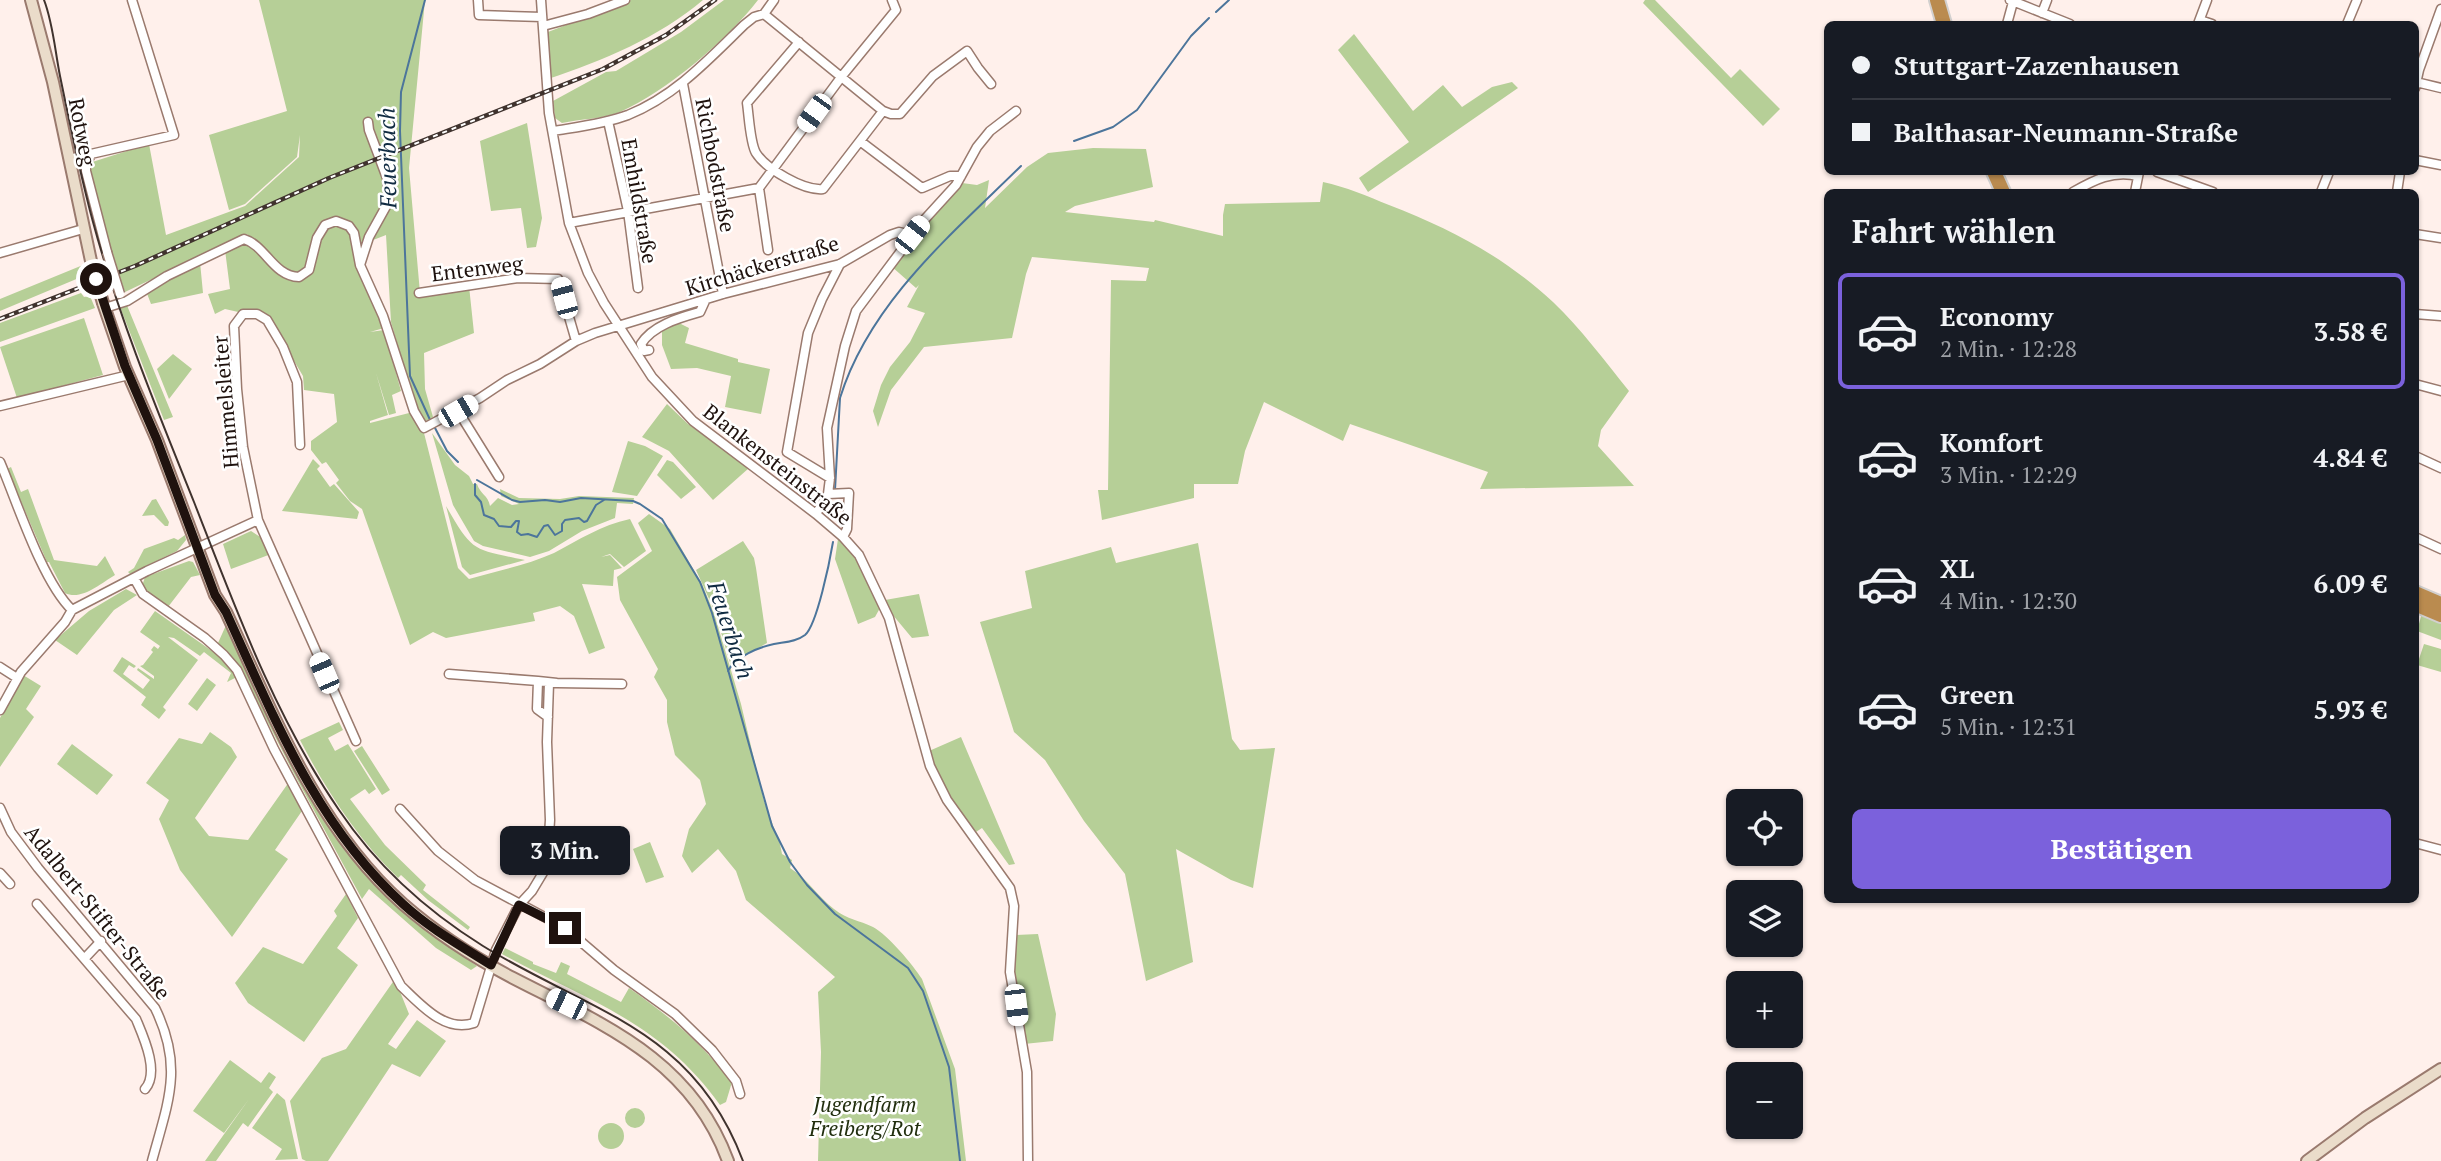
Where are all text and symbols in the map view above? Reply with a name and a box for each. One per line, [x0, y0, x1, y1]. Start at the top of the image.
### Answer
text: Stuttgart-Zazenhausen [1894, 48, 2179, 82]
car [794, 90, 835, 136]
street label: Rotweg [63, 96, 103, 169]
street label: Richbodstraße [689, 96, 743, 234]
water label: Feuerbach [371, 107, 403, 210]
text: Balthasar-Neumann-Straße [1894, 115, 2238, 149]
street label: Emhildstraße [615, 136, 665, 266]
text: Fahrt wählen [1852, 210, 2056, 252]
car [891, 212, 934, 258]
street label: Kirchäckerstraße [682, 228, 842, 302]
street label: Entenweg [430, 248, 525, 288]
route start [80, 263, 112, 295]
car [549, 275, 580, 321]
text: Economy [1940, 299, 2053, 333]
icon: car [1856, 300, 1919, 363]
text: 3.58 € [2314, 314, 2387, 348]
text: 2 Min. · 12:28 [1940, 333, 2077, 364]
street label: Himmelsleiter [205, 334, 245, 470]
car [435, 391, 482, 431]
street label: Blankensteinstraße [698, 397, 858, 531]
text: Komfort [1940, 425, 2043, 459]
icon: car [1856, 426, 1919, 489]
text: 4.84 € [2314, 440, 2387, 474]
text: 3 Min. · 12:29 [1940, 459, 2077, 490]
text: XL [1940, 551, 1974, 585]
icon: car [1856, 552, 1919, 615]
text: 6.09 € [2314, 566, 2387, 600]
water label: Feuerbach [700, 576, 761, 683]
text: 4 Min. · 12:30 [1940, 585, 2077, 616]
car [307, 650, 342, 696]
text: Green [1940, 677, 2014, 711]
icon: car [1856, 678, 1919, 741]
text: 5.93 € [2314, 692, 2387, 726]
text: 5 Min. · 12:31 [1940, 711, 2077, 742]
map controls [1726, 789, 1803, 1139]
button: locate [1726, 789, 1803, 866]
button: Bestätigen [1852, 809, 2391, 889]
street label: Adalbert-Stifter-Straße [19, 819, 177, 1005]
callout: 3 Min. [500, 827, 630, 876]
text: 3 Min. [530, 835, 600, 866]
button: layers [1726, 880, 1803, 957]
route end [549, 912, 581, 944]
button: + [1726, 971, 1803, 1048]
car [1004, 983, 1029, 1027]
car [543, 985, 590, 1023]
button: − [1726, 1062, 1803, 1139]
park label: Jugendfarm Freiberg/Rot [808, 1090, 922, 1142]

